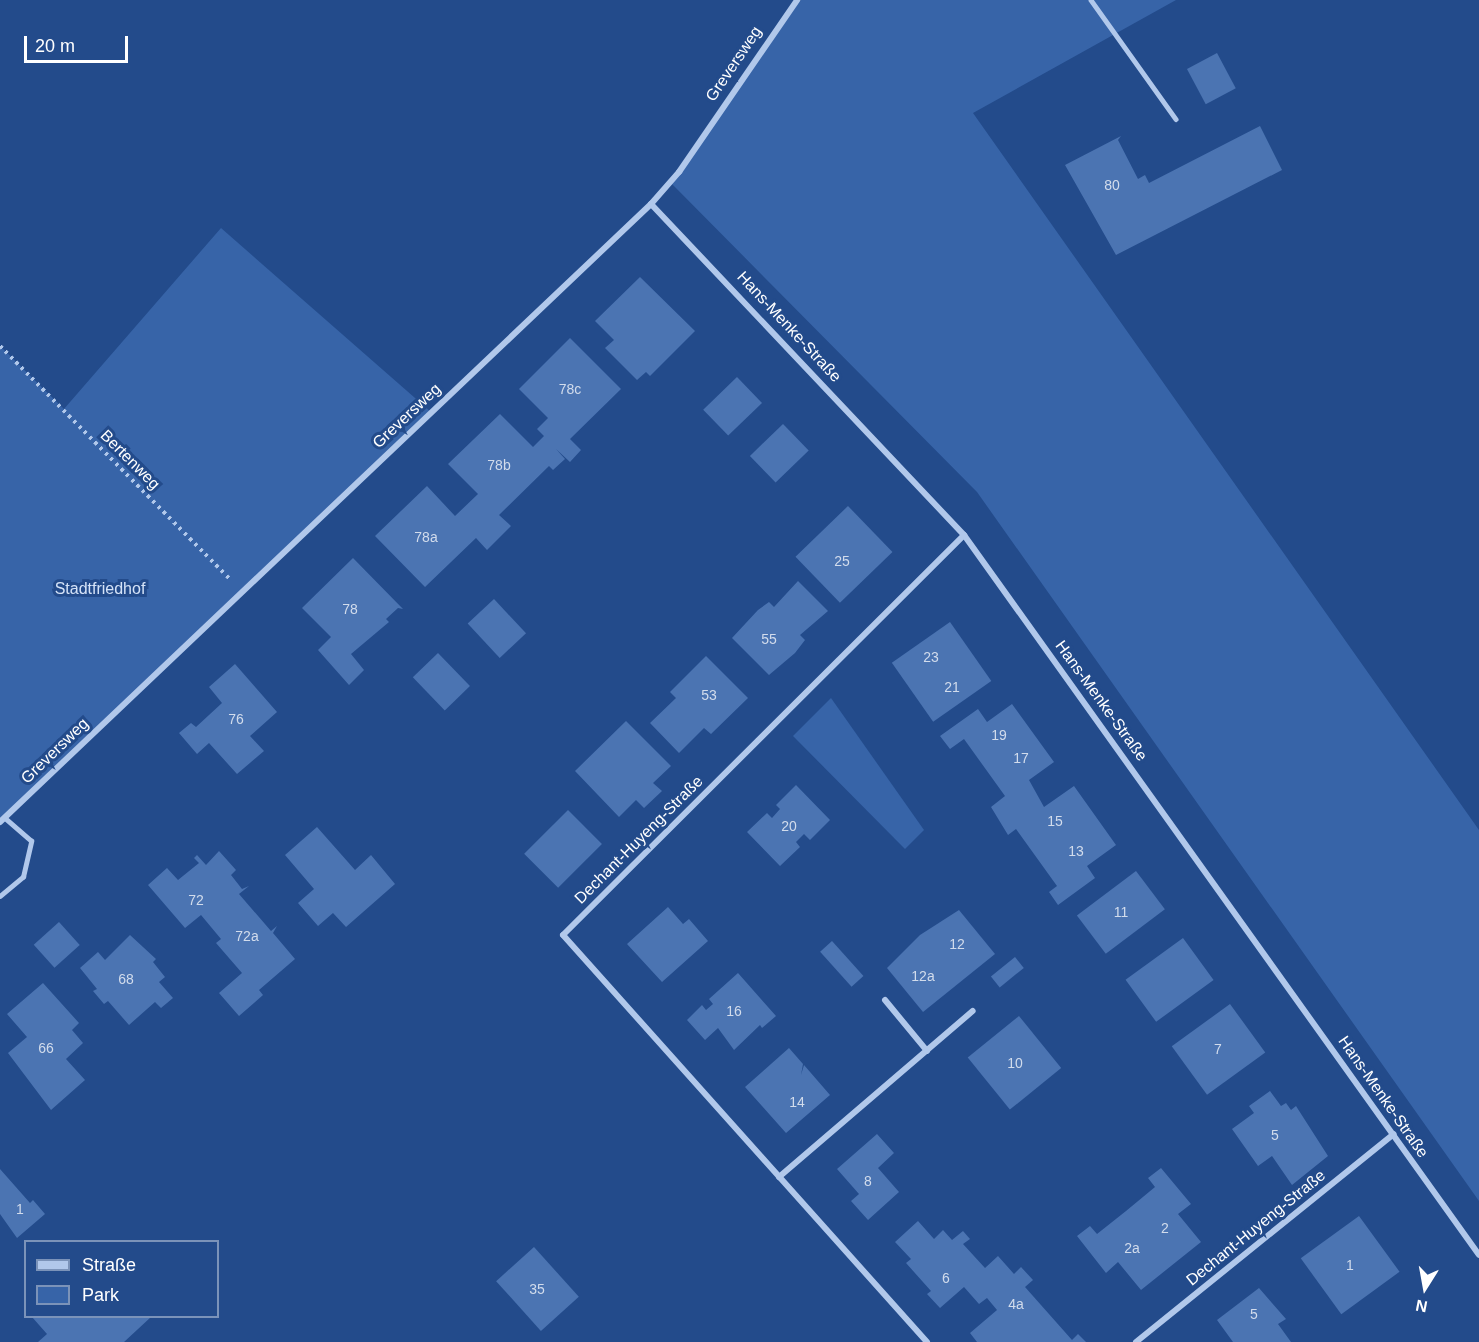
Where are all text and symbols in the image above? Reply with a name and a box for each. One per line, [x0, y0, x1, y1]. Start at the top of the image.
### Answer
street label: Greversweg [702, 23, 766, 105]
scale bar [27, 24, 130, 62]
text: 20 m [35, 36, 75, 56]
house number: 80 [1104, 177, 1120, 193]
street label: Hans-Menke-Straße [733, 268, 845, 386]
street label: Greversweg [369, 380, 445, 452]
house number: 78c [559, 381, 581, 397]
street label: Bertenweg [96, 426, 164, 494]
house number: 78b [487, 457, 511, 473]
house number: 78a [414, 529, 438, 545]
house number: 25 [834, 553, 850, 569]
park label: Stadtfriedhof [55, 579, 145, 599]
house number: 78 [342, 601, 358, 617]
house number: 55 [761, 631, 777, 647]
street label: Hans-Menke-Straße [1051, 637, 1151, 765]
house number: 23 [923, 649, 939, 665]
house number: 21 [944, 679, 960, 695]
house number: 53 [701, 687, 717, 703]
house number: 76 [228, 711, 244, 727]
street label: Greversweg [17, 714, 93, 788]
house number: 19 [991, 727, 1007, 743]
house number: 17 [1013, 750, 1029, 766]
street label: Dechant-Huyeng-Straße [571, 772, 707, 908]
house number: 15 [1047, 813, 1063, 829]
house number: 20 [781, 818, 797, 834]
house number: 13 [1068, 843, 1084, 859]
house number: 72 [188, 892, 204, 908]
house number: 11 [1114, 904, 1128, 920]
house number: 72a [235, 928, 259, 944]
house number: 12 [949, 936, 965, 952]
house number: 12a [911, 968, 935, 984]
house number: 68 [118, 971, 134, 987]
house number: 16 [726, 1003, 742, 1019]
street label: Hans-Menke-Straße [1334, 1032, 1432, 1162]
house number: 66 [38, 1040, 54, 1056]
house number: 7 [1214, 1041, 1222, 1057]
house number: 10 [1007, 1055, 1023, 1071]
house number: 14 [789, 1094, 805, 1110]
house number: 5 [1271, 1127, 1279, 1143]
street label: Dechant-Huyeng-Straße [1183, 1166, 1329, 1290]
house number: 8 [864, 1173, 872, 1189]
house number: 1 [16, 1201, 24, 1217]
house number: 2 [1161, 1220, 1169, 1236]
legend [24, 1240, 219, 1318]
house number: 2a [1124, 1240, 1140, 1256]
text: Straße [82, 1255, 136, 1275]
house number: 1 [1346, 1257, 1354, 1273]
north arrow [1395, 1258, 1455, 1318]
house number: 6 [942, 1270, 950, 1286]
house number: 35 [529, 1281, 545, 1297]
text: Park [82, 1285, 119, 1305]
house number: 4a [1008, 1296, 1024, 1312]
text: N [1414, 1297, 1429, 1316]
house number: 5 [1250, 1306, 1258, 1322]

